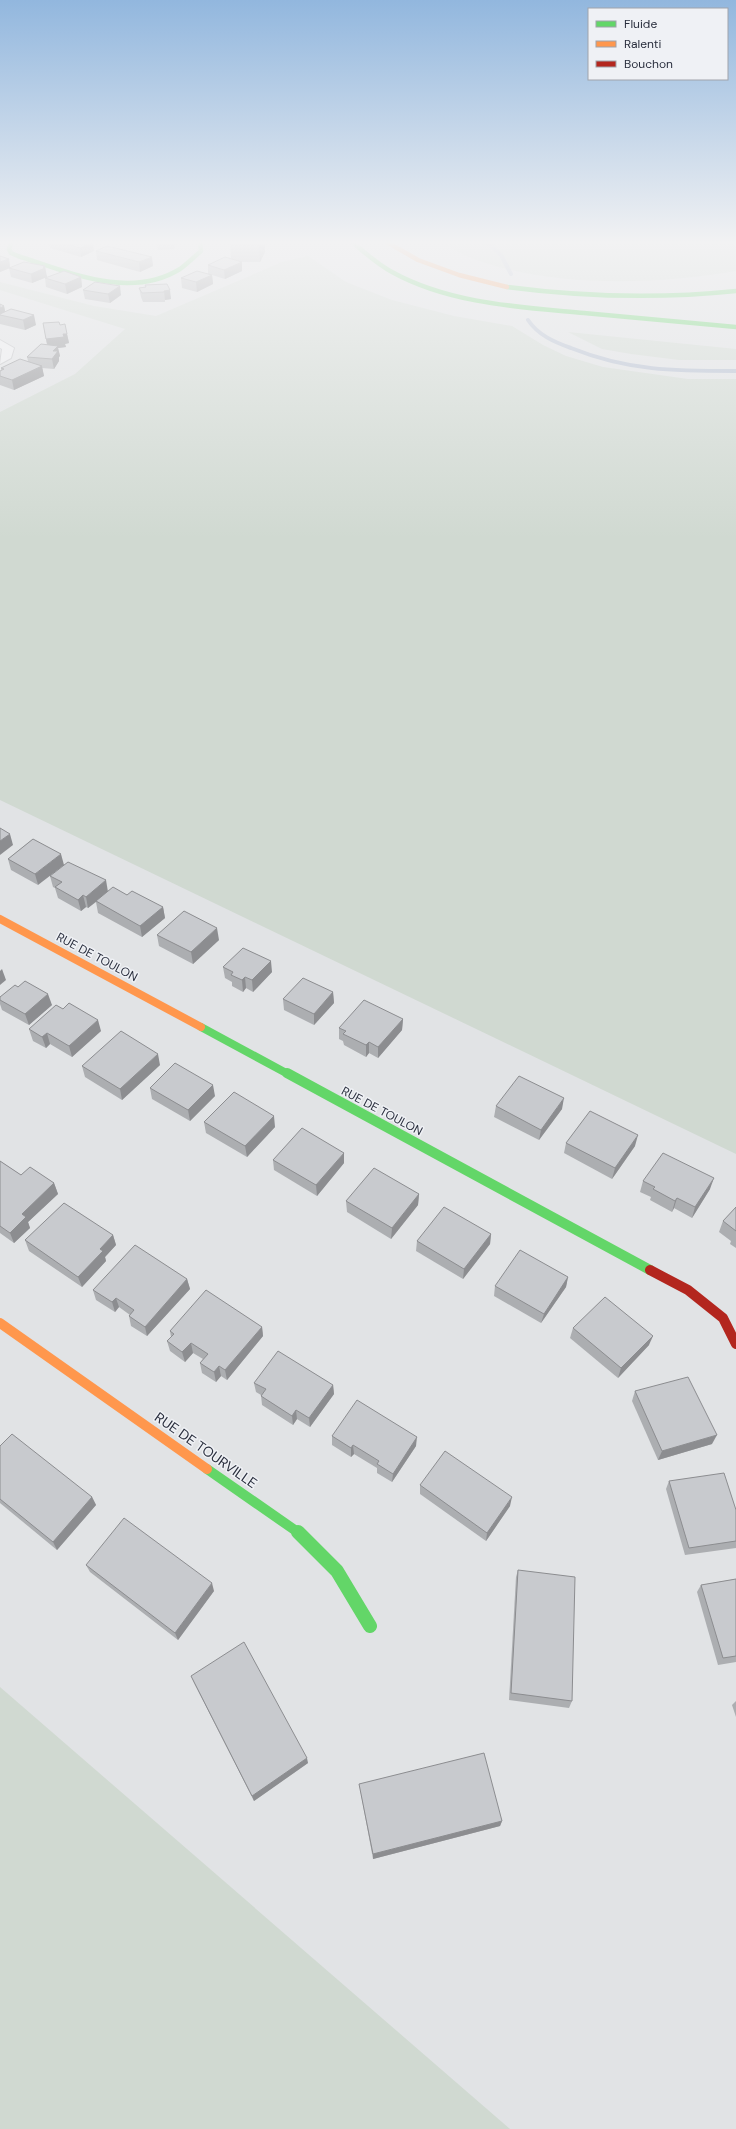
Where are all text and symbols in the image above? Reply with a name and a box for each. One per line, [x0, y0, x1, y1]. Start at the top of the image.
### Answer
legend [588, 8, 728, 80]
text: Fluide [624, 16, 657, 32]
text: Ralenti [624, 36, 662, 52]
text: Bouchon [624, 56, 673, 72]
street label: RUE DE TOULON [54, 929, 140, 985]
street label: RUE DE TOULON [339, 1083, 425, 1139]
street label: RUE DE TOURVILLE [151, 1408, 261, 1492]

